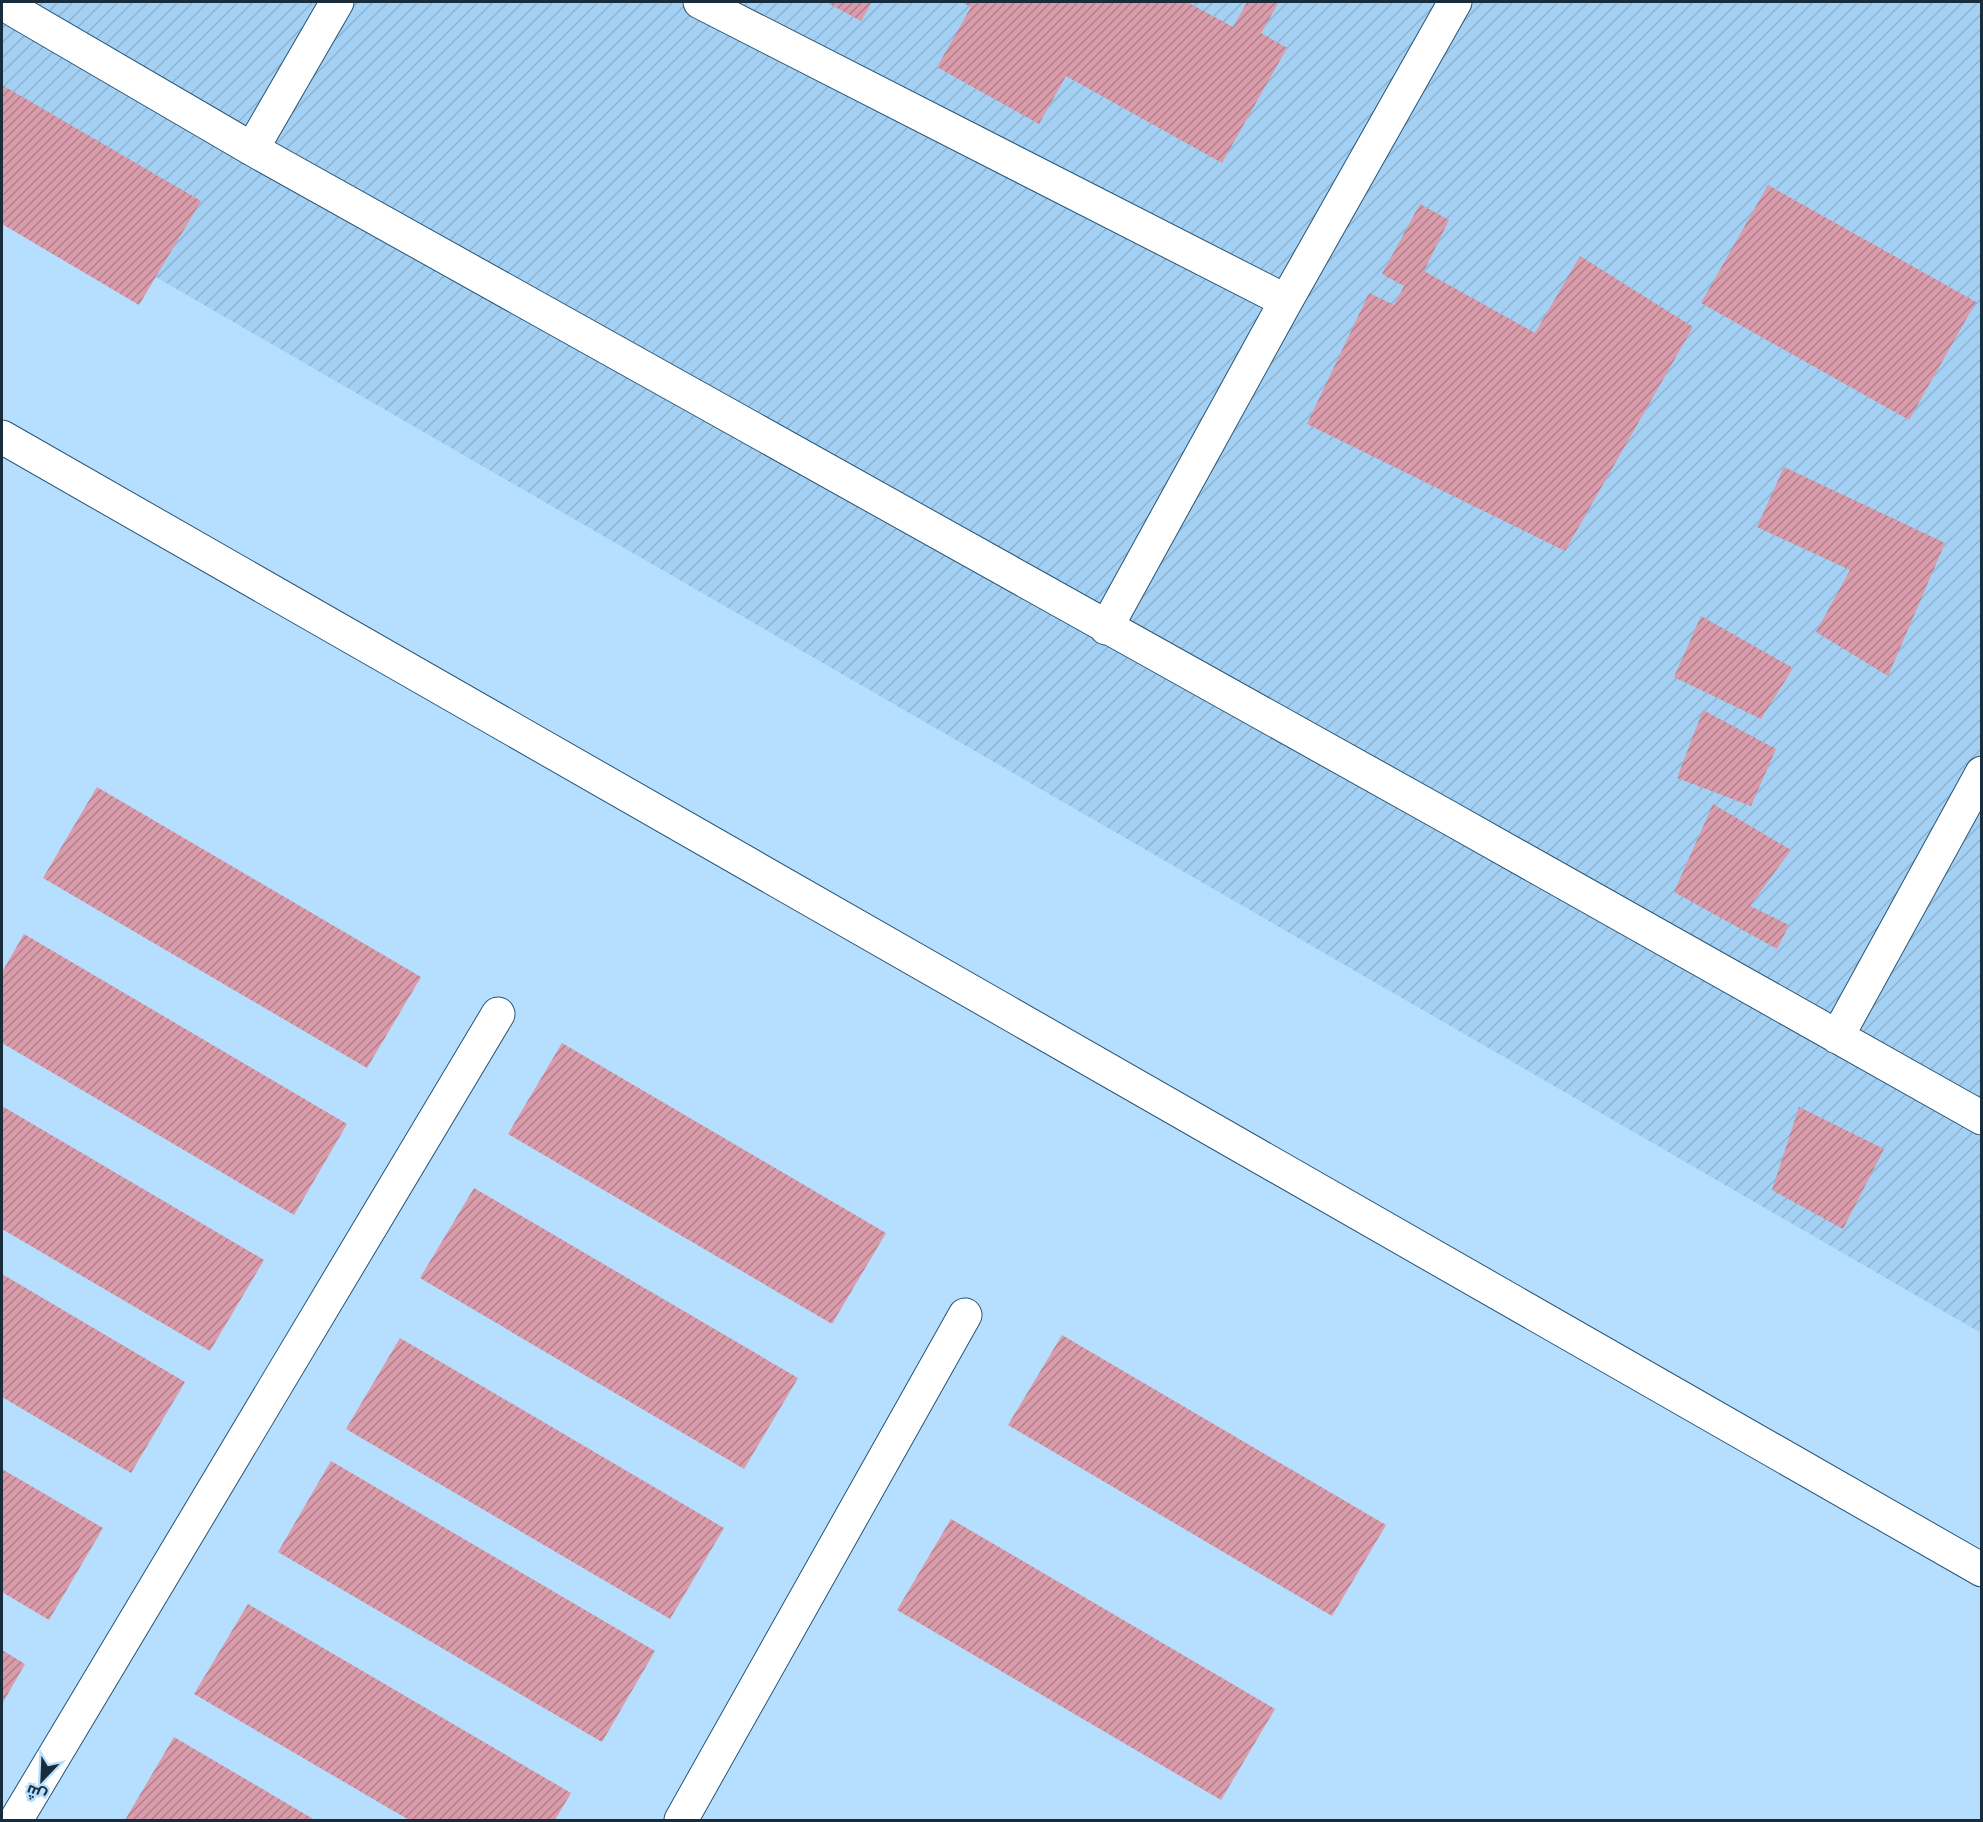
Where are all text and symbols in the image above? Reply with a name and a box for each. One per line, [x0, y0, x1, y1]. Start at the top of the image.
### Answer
north arrow [12, 1750, 72, 1810]
text: ش [23, 1781, 49, 1806]

